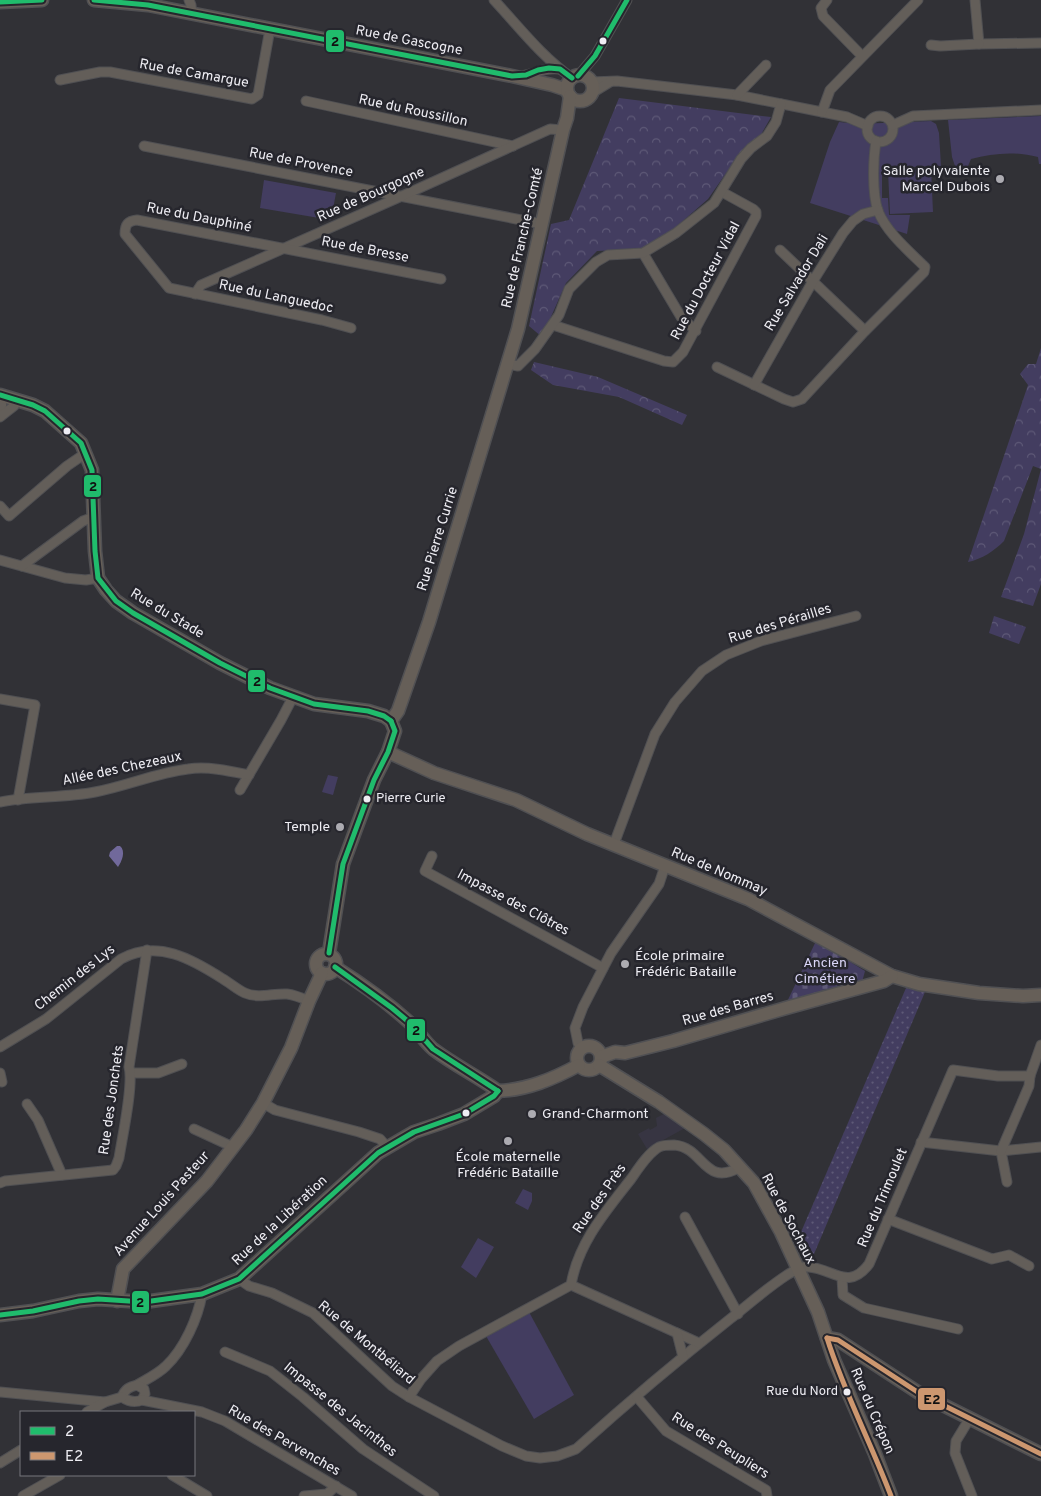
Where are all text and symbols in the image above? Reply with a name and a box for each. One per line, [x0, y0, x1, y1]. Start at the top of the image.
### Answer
street label: Rue de Gascogne [354, 22, 464, 60]
line badge: 2 [325, 29, 345, 53]
text: 2 [331, 34, 339, 51]
unlabelled marker [598, 36, 608, 46]
street label: Rue de Camargue [138, 56, 250, 92]
street label: Rue du Roussillon [357, 91, 469, 131]
street label: Rue de Provence [248, 145, 354, 181]
place label: Salle polyvalente Marcel Dubois [883, 163, 990, 196]
street label: Rue de Bourgogne [315, 164, 427, 226]
street label: Rue de Franche-Comté [499, 166, 547, 310]
marker: Salle polyvalente Marcel Dubois [994, 173, 1006, 185]
street label: Rue du Dauphiné [145, 200, 253, 236]
street label: Rue du Docteur Vidal [668, 219, 744, 343]
street label: Rue Salvador Dali [761, 232, 833, 334]
street label: Rue de Bresse [320, 233, 410, 267]
street label: Rue du Languedoc [217, 277, 335, 317]
unlabelled marker [62, 426, 72, 436]
line badge: 2 [83, 474, 102, 498]
text: 2 [89, 479, 97, 496]
street label: Rue Pierre Currie [414, 485, 462, 593]
street label: Rue du Stade [127, 585, 207, 643]
street label: Rue des Pérailles [727, 600, 833, 648]
line badge: 2 [247, 669, 266, 693]
text: 2 [253, 674, 261, 691]
street label: Allée des Chezeaux [61, 748, 183, 790]
place label: Pierre Curie [376, 791, 446, 807]
marker: Pierre Curie [362, 794, 372, 804]
place label: Temple [284, 819, 330, 836]
marker: Temple [334, 821, 346, 833]
street label: Rue de Nommay [668, 844, 770, 900]
street label: Impasse des Clôtres [454, 866, 572, 940]
street label: Chemin des Lys [31, 941, 119, 1015]
place label: École primaire Frédéric Bataille [635, 947, 736, 981]
park label: Ancien Cimétiere [794, 955, 856, 988]
marker: École primaire Frédéric Bataille [619, 958, 631, 970]
street label: Rue des Barres [680, 988, 776, 1030]
line badge: 2 [406, 1018, 426, 1042]
text: 2 [412, 1023, 420, 1040]
street label: Rue des Jonchets [96, 1044, 128, 1156]
place label: Grand-Charmont [542, 1106, 649, 1123]
unlabelled marker [461, 1108, 471, 1118]
marker: Grand-Charmont [526, 1108, 538, 1120]
marker: École maternelle Frédéric Bataille [502, 1135, 514, 1147]
street label: Rue du Trimoulet [854, 1146, 912, 1250]
street label: Avenue Louis Pasteur [110, 1148, 214, 1260]
place label: École maternelle Frédéric Bataille [455, 1148, 561, 1182]
street label: Rue des Près [570, 1161, 630, 1237]
street label: Rue de Sochaux [757, 1171, 819, 1267]
street label: Rue de la Libération [229, 1172, 331, 1270]
line badge: 2 [131, 1290, 150, 1314]
text: 2 [136, 1295, 144, 1312]
street label: Rue de Montbéliard [314, 1297, 418, 1389]
street label: Impasse des Jacinthes [280, 1359, 400, 1461]
street label: Rue du Crépon [846, 1365, 898, 1457]
place label: Rue du Nord [766, 1384, 838, 1400]
marker: Rue du Nord [842, 1387, 852, 1397]
line badge: E2 [917, 1387, 946, 1411]
text: E2 [923, 1392, 941, 1409]
street label: Rue des Pervenches [225, 1402, 343, 1480]
street label: Rue des Peupliers [668, 1409, 772, 1483]
legend [20, 1411, 195, 1476]
text: 2 [65, 1423, 74, 1442]
text: E2 [65, 1448, 83, 1467]

